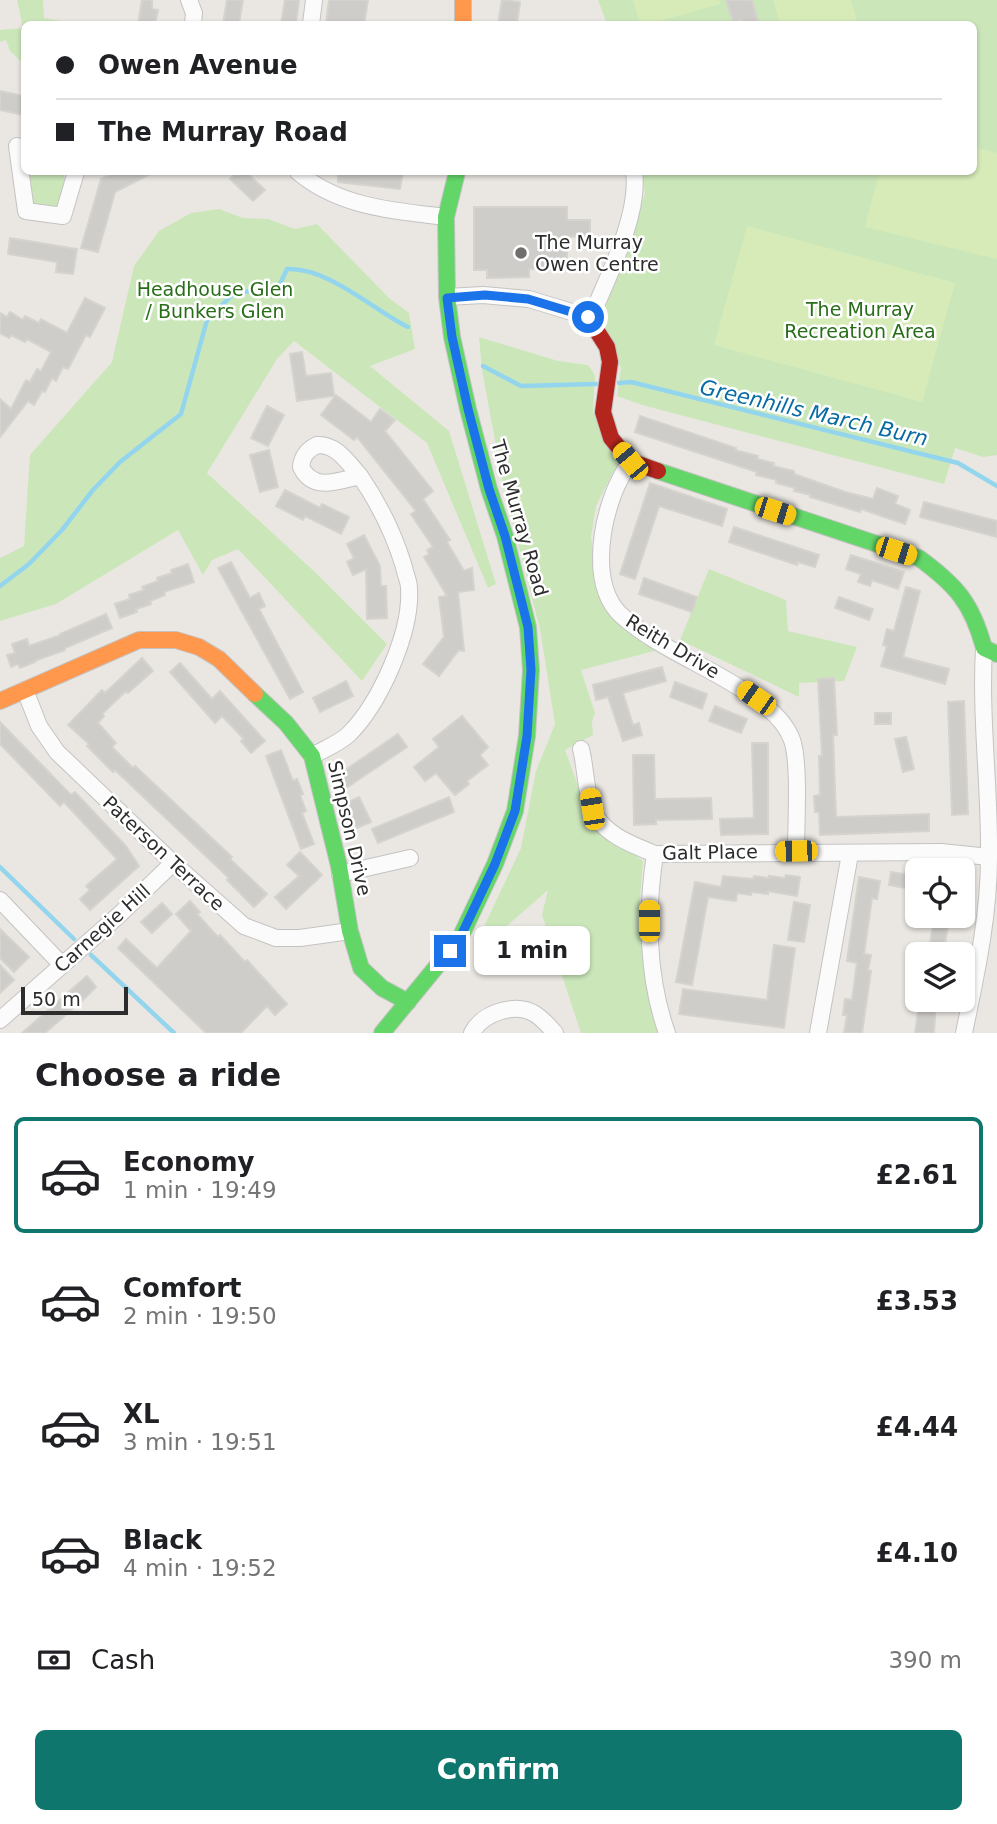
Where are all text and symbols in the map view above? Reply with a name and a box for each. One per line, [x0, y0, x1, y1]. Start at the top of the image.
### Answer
text: Owen Avenue [98, 50, 298, 80]
text: The Murray Road [98, 117, 348, 147]
place label: The Murray Owen Centre [534, 231, 659, 275]
marker: The Murray Owen Centre [513, 245, 529, 261]
park label: Headhouse Glen / Bunkers Glen [137, 278, 293, 322]
park label: The Murray Recreation Area [784, 298, 936, 342]
route start [572, 301, 604, 333]
water label: Greenhills March Burn [698, 375, 930, 451]
street label: The Murray Road [487, 436, 553, 599]
car [609, 438, 652, 484]
car [752, 495, 799, 527]
car [873, 535, 920, 567]
street label: Reith Drive [622, 609, 724, 683]
car [733, 677, 780, 719]
street label: Simpson Drive [324, 758, 376, 898]
car [579, 787, 606, 831]
street label: Paterson Terrace [99, 791, 229, 915]
street label: Galt Place [662, 840, 758, 864]
car [775, 840, 818, 862]
map controls [905, 858, 975, 1012]
button: locate [905, 858, 975, 928]
street label: Carnegie Hill [50, 879, 154, 977]
car [639, 900, 660, 942]
callout: 1 min [475, 926, 590, 976]
route end [434, 935, 466, 967]
text: 1 min [496, 937, 568, 963]
button: layers [905, 942, 975, 1012]
scale bar [21, 984, 128, 1016]
text: 50 m [32, 988, 81, 1010]
text: Choose a ride [35, 1056, 281, 1094]
icon: car [39, 1144, 102, 1207]
text: Economy [123, 1147, 254, 1177]
text: £2.61 [876, 1160, 958, 1190]
text: 1 min · 19:49 [123, 1177, 277, 1203]
icon: car [39, 1270, 102, 1333]
text: Comfort [123, 1273, 241, 1303]
text: £3.53 [876, 1286, 958, 1316]
text: 2 min · 19:50 [123, 1303, 277, 1329]
icon: car [39, 1396, 102, 1459]
text: XL [123, 1399, 160, 1429]
text: £4.44 [876, 1412, 958, 1442]
text: 3 min · 19:51 [123, 1429, 277, 1455]
icon: car [39, 1522, 102, 1585]
text: Black [123, 1525, 202, 1555]
text: £4.10 [876, 1538, 958, 1568]
text: 4 min · 19:52 [123, 1555, 277, 1581]
icon: cash [35, 1641, 73, 1679]
text: Cash [91, 1645, 155, 1675]
text: 390 m [888, 1647, 962, 1673]
button: Confirm [35, 1730, 962, 1810]

